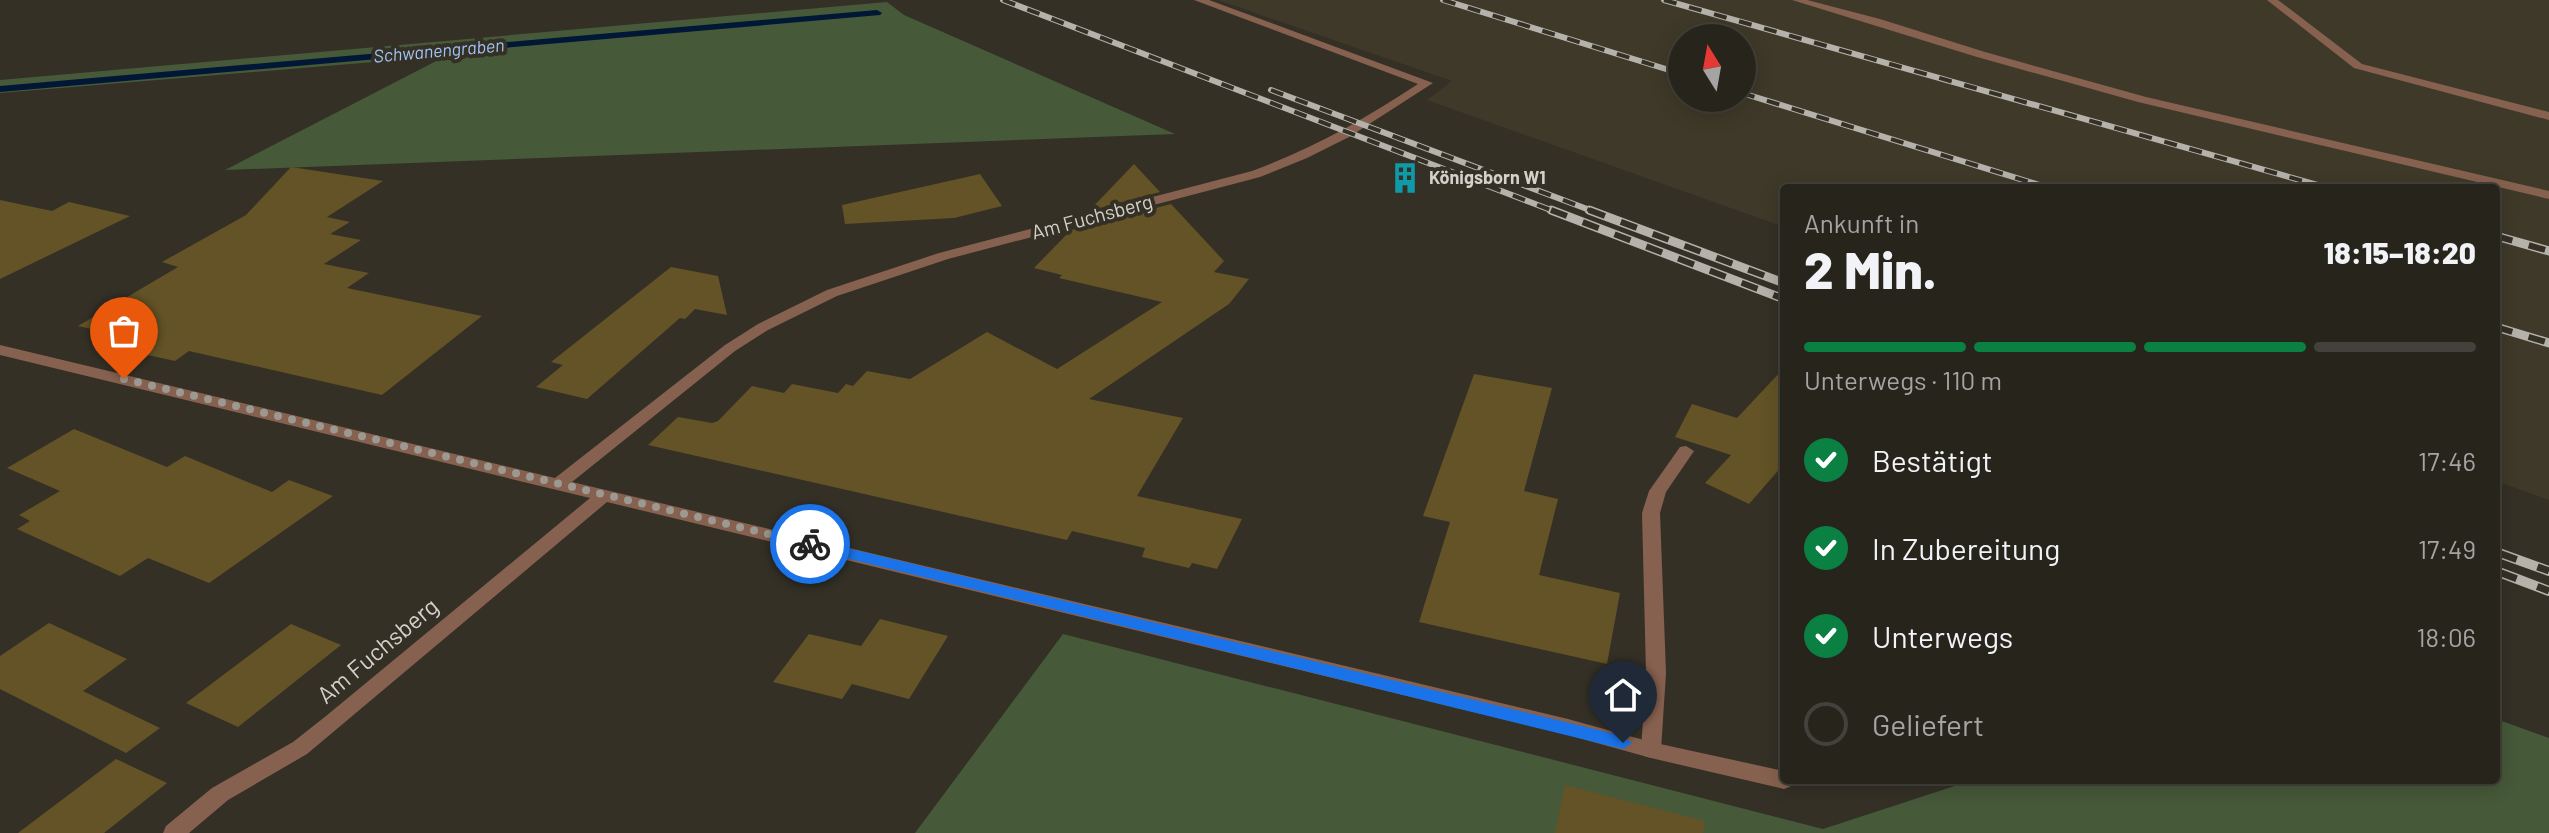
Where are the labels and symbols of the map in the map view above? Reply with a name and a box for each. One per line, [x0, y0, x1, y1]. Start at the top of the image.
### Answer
north arrow [1668, 24, 1756, 112]
water label: Schwanengraben [373, 33, 505, 67]
building icon: Königsborn W1 [1388, 161, 1422, 195]
place label: Königsborn W1 [1429, 166, 1546, 188]
street label: Am Fuchsberg [1029, 188, 1155, 244]
pin [90, 297, 158, 379]
courier [770, 504, 850, 584]
street label: Am Fuchsberg [311, 591, 444, 709]
pin [1589, 661, 1657, 743]

